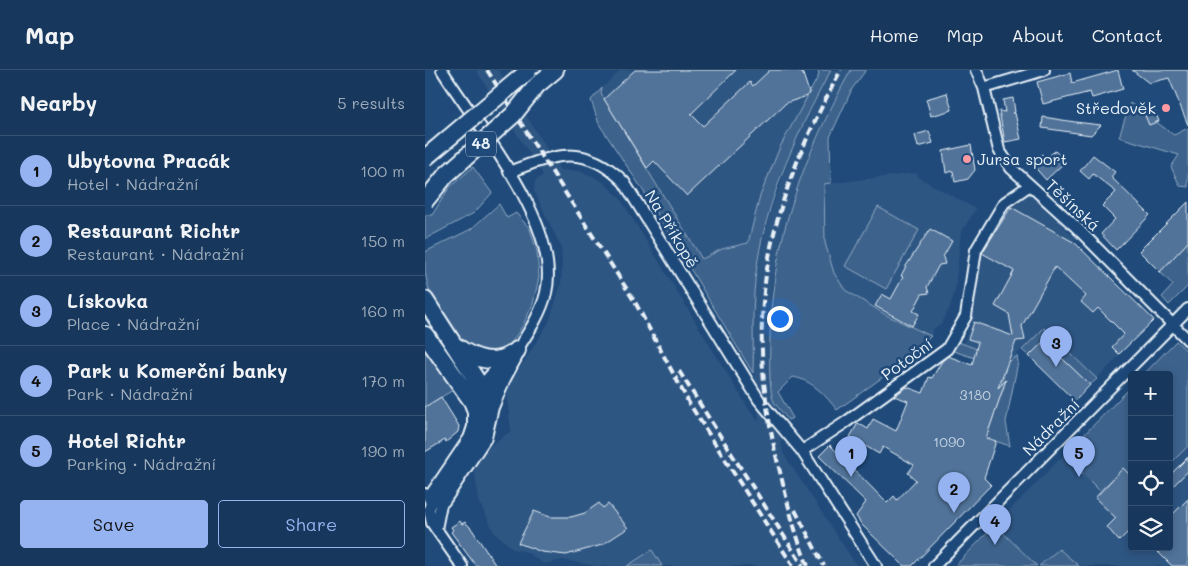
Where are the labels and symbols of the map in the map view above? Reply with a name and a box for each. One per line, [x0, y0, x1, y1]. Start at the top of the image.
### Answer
place label: Středověk [1076, 97, 1156, 118]
marker: Středověk [1160, 102, 1172, 114]
road number: 48 [466, 132, 496, 156]
place label: Jursa sport [977, 148, 1068, 169]
marker: Jursa sport [961, 153, 973, 165]
street label: Těšínská [1042, 174, 1105, 235]
street label: Na Příkopě [641, 186, 704, 272]
your location [767, 306, 793, 332]
pin: 3 [1040, 326, 1072, 367]
street label: Potoční [877, 333, 937, 384]
house number: 3180 [959, 385, 991, 404]
street label: Nádražní [1018, 394, 1084, 460]
house number: 1090 [933, 432, 965, 451]
pin: 1 [835, 436, 867, 477]
pin: 5 [1063, 436, 1095, 477]
pin: 2 [938, 472, 970, 513]
pin: 4 [979, 504, 1011, 545]

